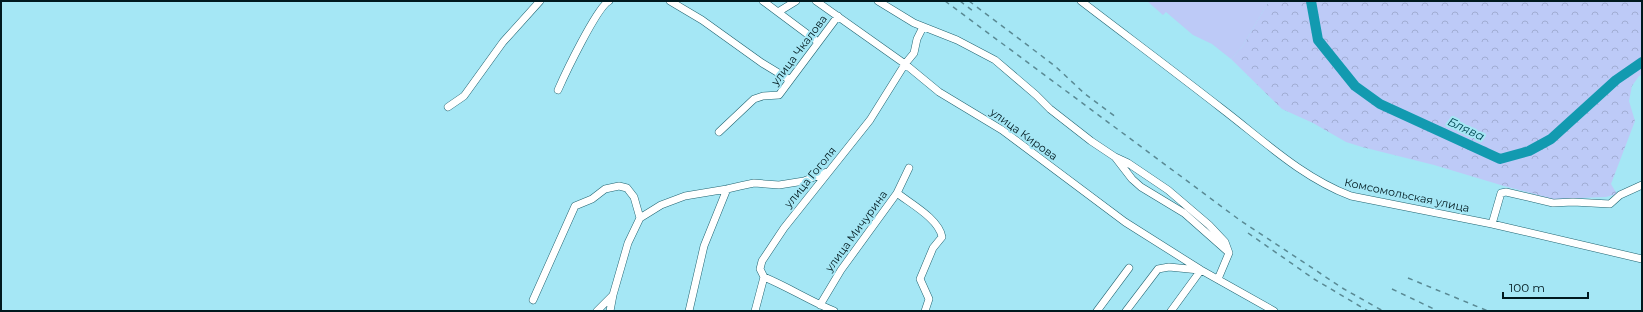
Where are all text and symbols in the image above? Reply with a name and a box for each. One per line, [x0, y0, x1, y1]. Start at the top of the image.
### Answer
street label: улица Чкалова [767, 12, 830, 89]
street label: улица Кирова [987, 104, 1060, 163]
water label: Блява [1445, 114, 1487, 144]
street label: улица Гоголя [780, 144, 839, 211]
street label: Комсомольская улица [1343, 175, 1471, 215]
street label: улица Мичурина [821, 188, 890, 275]
scale bar [1503, 274, 1588, 300]
text: 100 m [1509, 280, 1545, 295]

